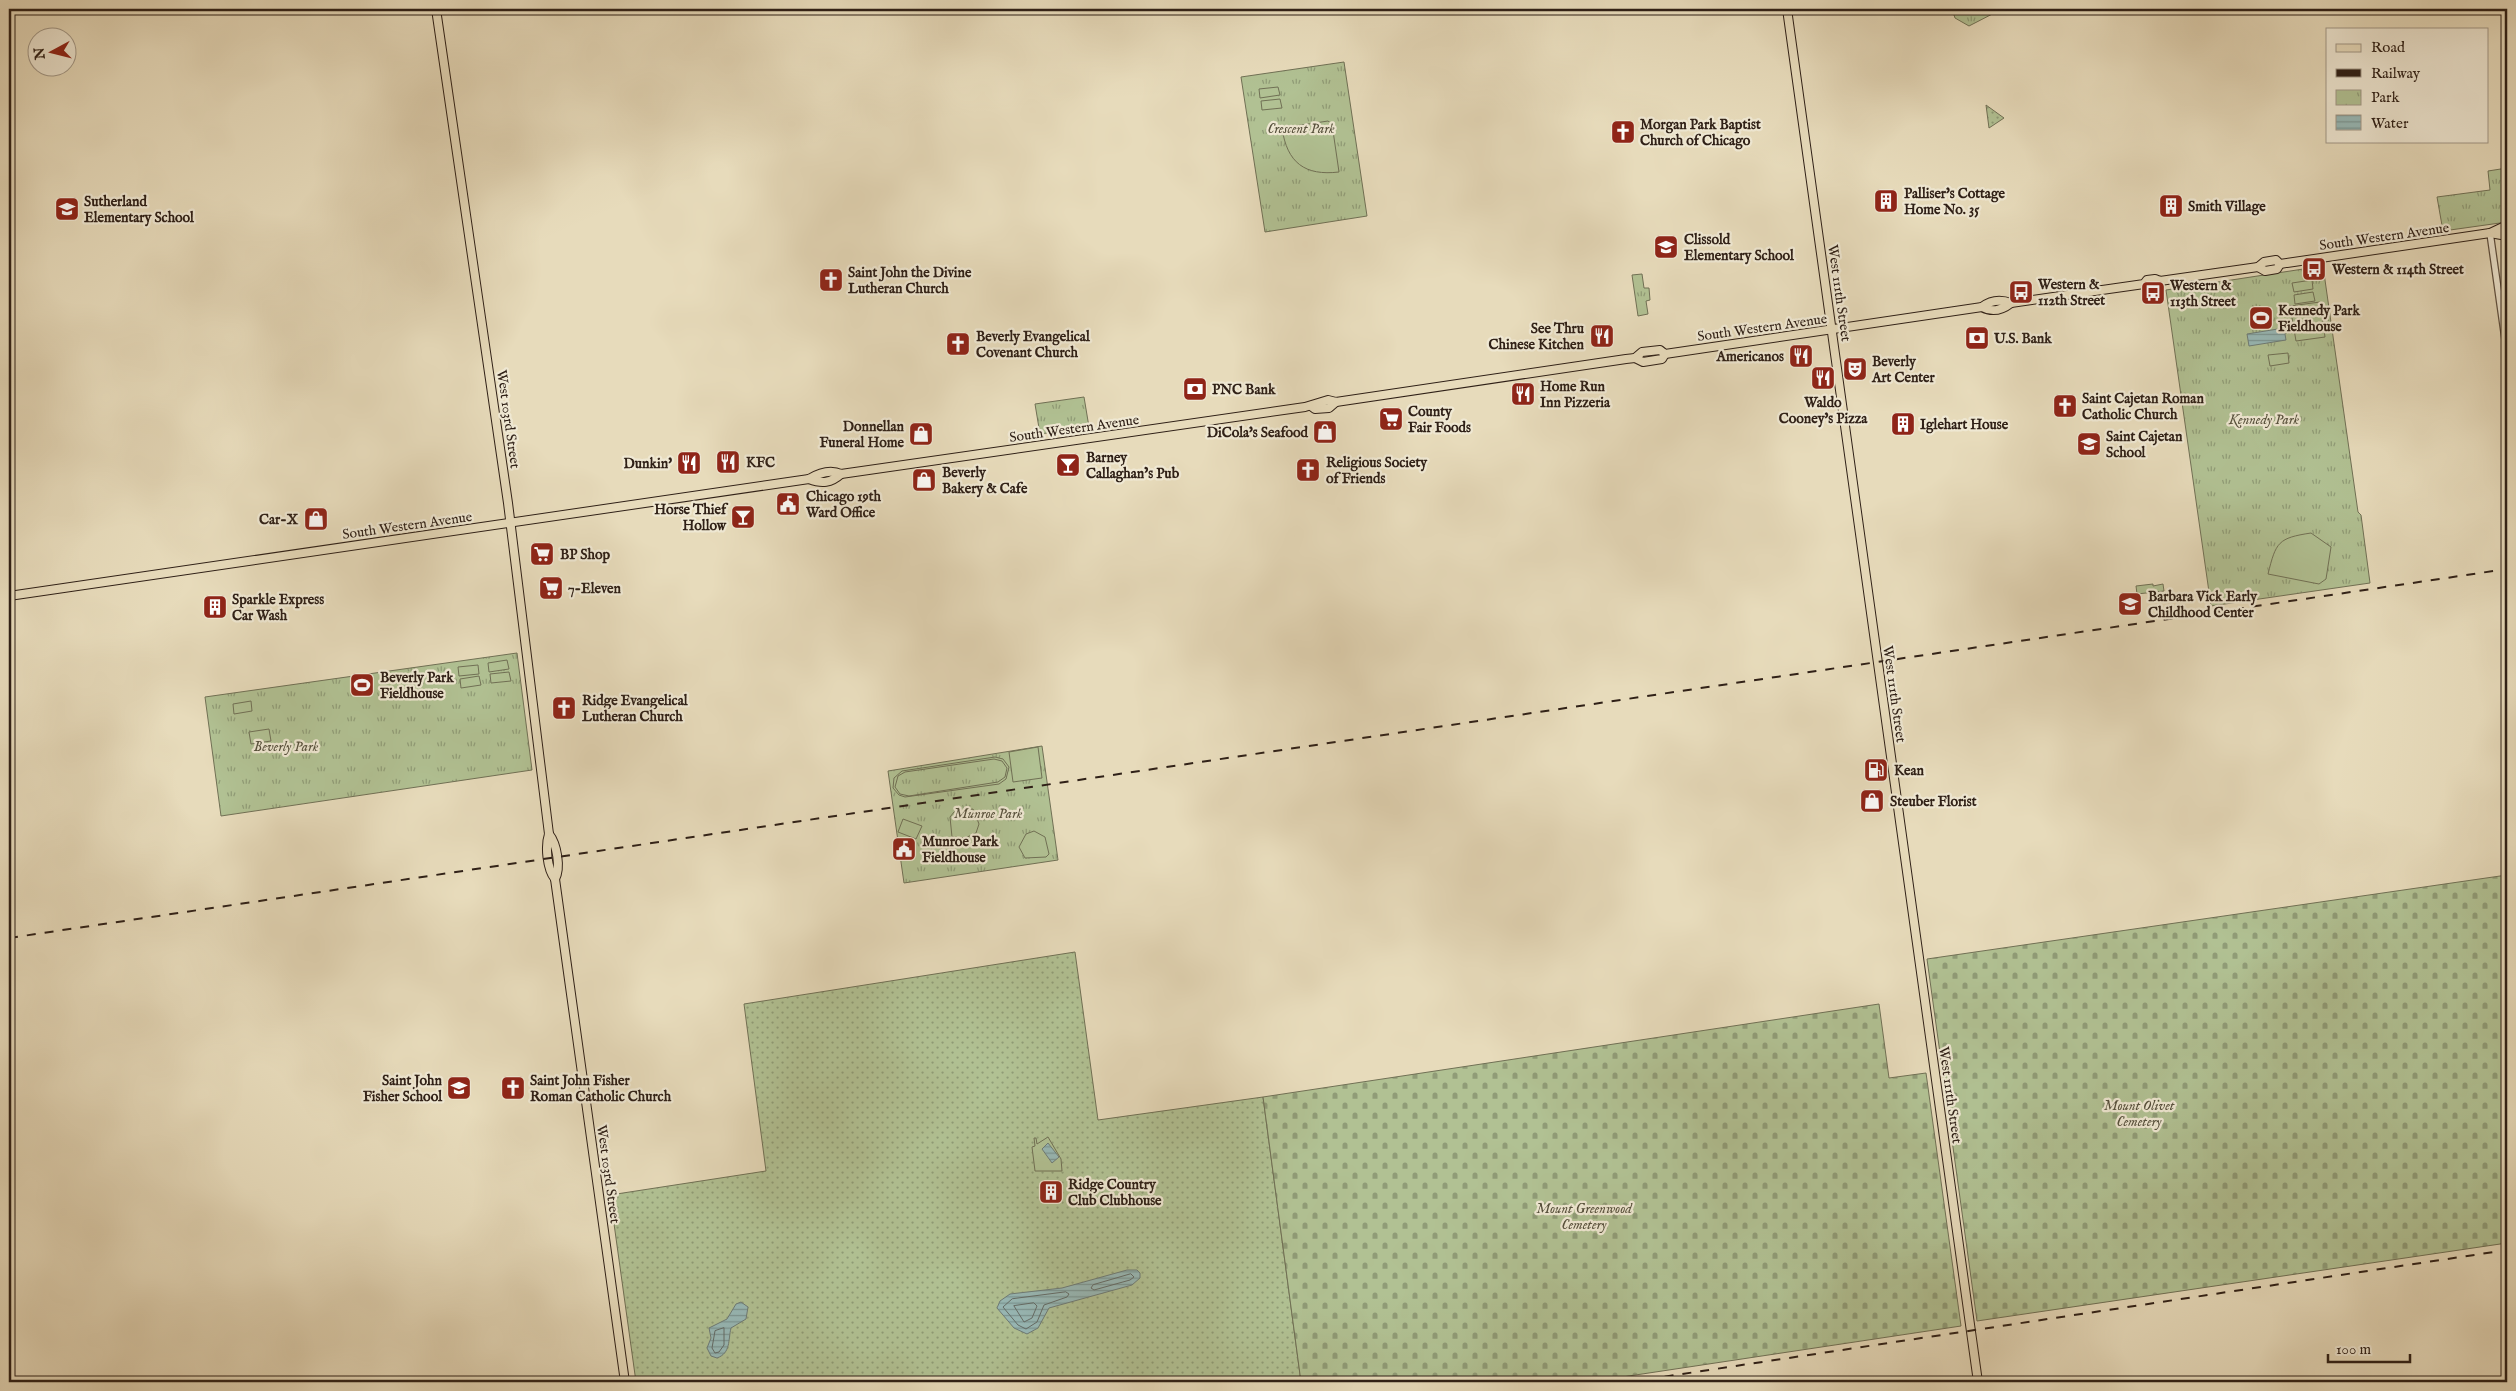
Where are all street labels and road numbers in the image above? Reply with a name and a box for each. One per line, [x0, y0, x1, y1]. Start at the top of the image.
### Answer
street label: South Western Avenue [2318, 219, 2451, 255]
street label: West 111th Street [1823, 244, 1855, 343]
street label: South Western Avenue [1696, 310, 1829, 346]
street label: West 103rd Street [492, 369, 524, 470]
street label: South Western Avenue [1008, 411, 1141, 447]
street label: South Western Avenue [341, 508, 474, 544]
street label: West 111th Street [1878, 645, 1910, 744]
street label: West 111th Street [1934, 1046, 1966, 1145]
street label: West 103rd Street [592, 1124, 624, 1225]

